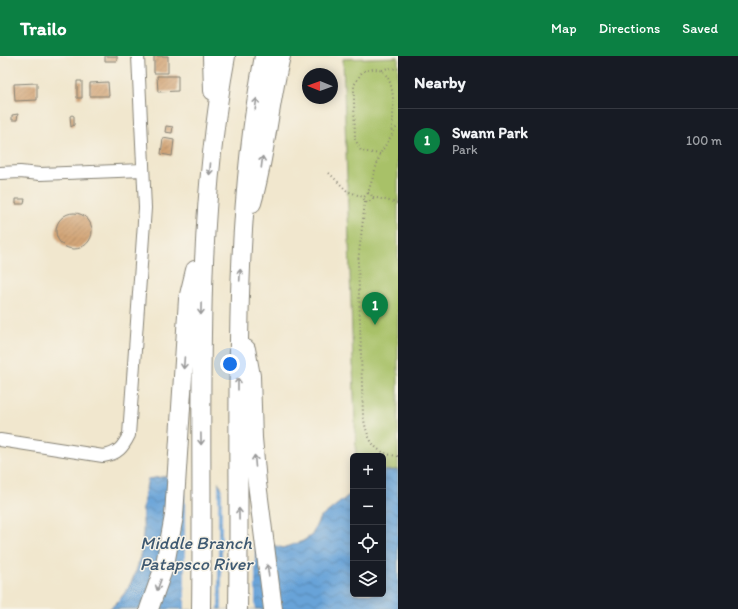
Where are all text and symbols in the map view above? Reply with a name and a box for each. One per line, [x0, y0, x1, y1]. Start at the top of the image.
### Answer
text: Trailo [20, 17, 67, 40]
text: Map [551, 20, 577, 37]
text: Directions [599, 20, 660, 37]
text: Saved [682, 20, 718, 37]
north arrow [302, 68, 338, 104]
text: Nearby [414, 72, 466, 92]
one-way arrow [252, 98, 260, 111]
text: Swann Park [452, 124, 528, 142]
text: 1 [424, 133, 430, 148]
text: 100 m [686, 133, 722, 148]
text: Park [452, 142, 478, 157]
one-way arrow [258, 156, 266, 169]
one-way arrow [206, 162, 214, 175]
one-way arrow [236, 269, 243, 282]
pin: 1 [362, 292, 388, 325]
one-way arrow [198, 302, 205, 315]
your location [220, 354, 240, 374]
one-way arrow [180, 356, 187, 369]
one-way arrow [234, 378, 242, 391]
one-way arrow [197, 432, 205, 445]
map controls [350, 453, 386, 597]
button: + [350, 453, 386, 489]
one-way arrow [252, 455, 259, 468]
button: − [350, 489, 386, 525]
one-way arrow [235, 508, 243, 521]
button: locate [350, 525, 386, 561]
water label: Middle Branch Patapsco River [140, 532, 254, 575]
button: layers [350, 561, 386, 597]
one-way arrow [264, 564, 272, 577]
one-way arrow [155, 579, 162, 592]

